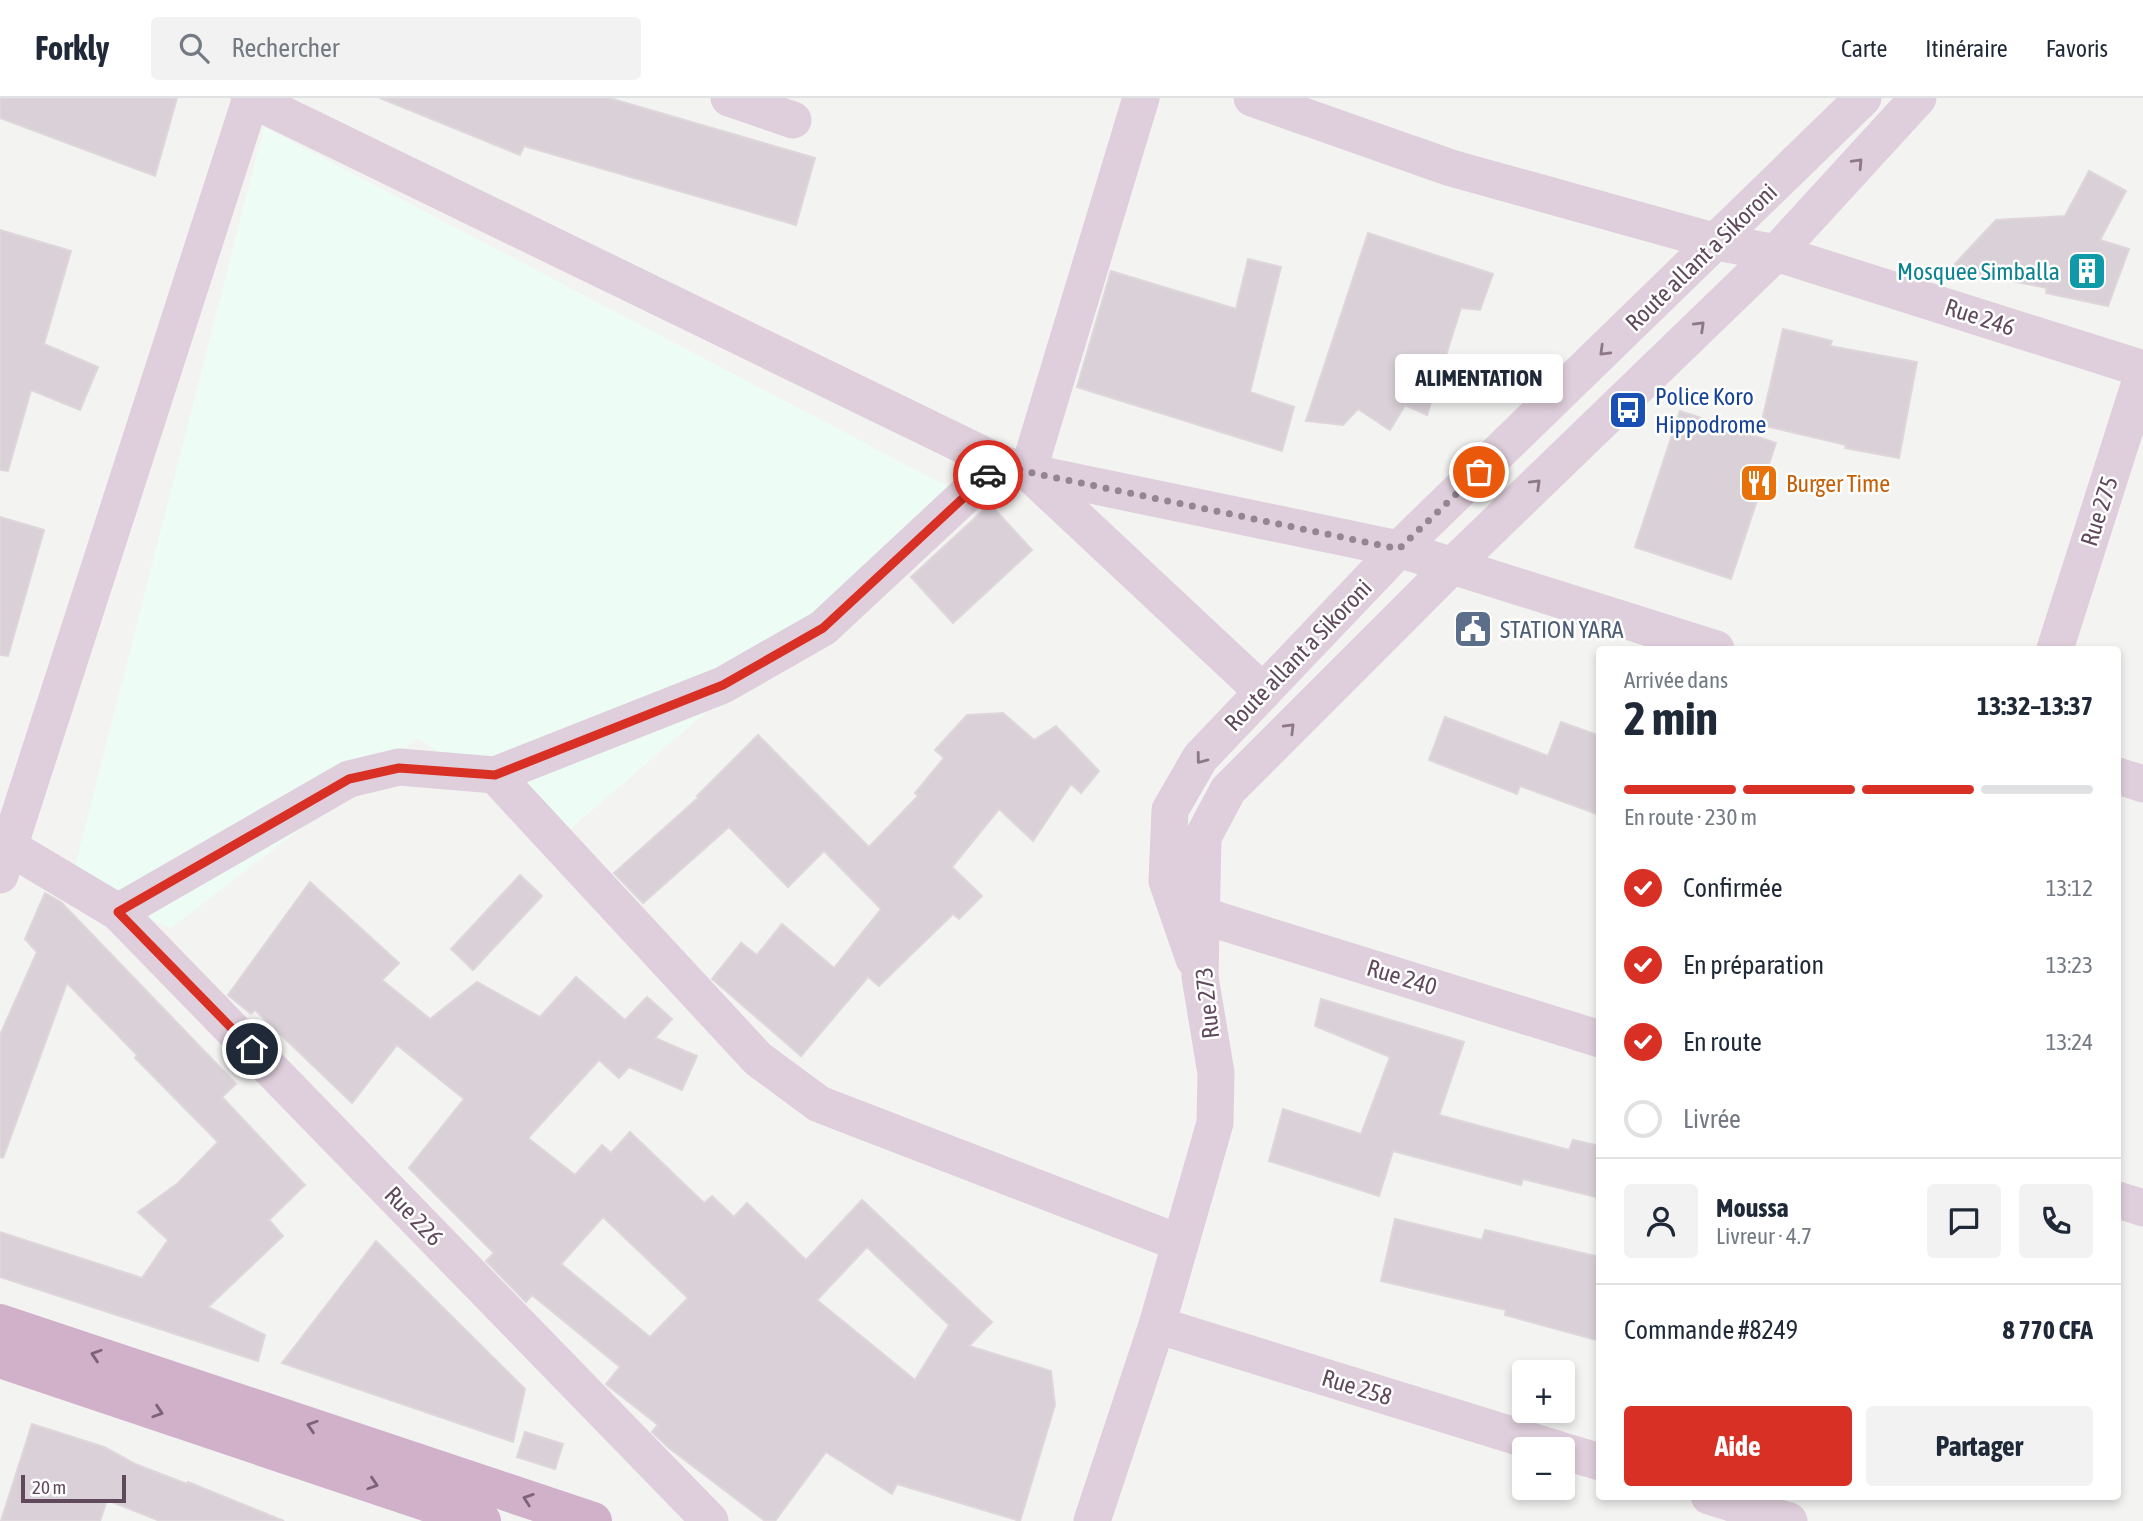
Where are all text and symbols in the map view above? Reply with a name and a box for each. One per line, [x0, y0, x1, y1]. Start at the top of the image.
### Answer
search box [151, 17, 641, 80]
text: Forkly [35, 29, 109, 67]
icon: search [175, 29, 213, 67]
text: Rechercher [231, 33, 340, 63]
text: Carte [1841, 35, 1887, 62]
text: Itinéraire [1925, 35, 2008, 62]
text: Favoris [2046, 35, 2108, 62]
one-way arrow [1850, 158, 1862, 171]
street label: Route allant a Sikoroni [1620, 178, 1782, 336]
building icon: Mosquee Simballa [2066, 250, 2108, 292]
place label: Mosquee Simballa [1897, 258, 2060, 285]
street label: Rue 246 [1942, 293, 2018, 341]
one-way arrow [1692, 322, 1705, 335]
one-way arrow [1599, 343, 1612, 356]
callout: ALIMENTATION [1395, 353, 1563, 402]
text: ALIMENTATION [1415, 365, 1543, 391]
place label: Police Koro Hippodrome [1655, 383, 1766, 438]
bus stop icon: Police Koro Hippodrome [1607, 389, 1649, 431]
courier [953, 440, 1023, 510]
pin [1449, 442, 1509, 502]
icon: bag [1460, 453, 1498, 491]
icon: car [969, 456, 1007, 494]
restaurant icon: Burger Time [1738, 462, 1780, 504]
place label: Burger Time [1786, 470, 1890, 497]
street label: Rue 275 [2075, 473, 2123, 549]
one-way arrow [1528, 480, 1541, 493]
street label: Route allant a Sikoroni [1219, 574, 1377, 736]
public building icon: STATION YARA [1452, 608, 1494, 650]
place label: STATION YARA [1500, 616, 1624, 643]
text: Arrivée dans [1624, 667, 1728, 693]
text: 13:32–13:37 [1977, 691, 2093, 721]
text: 2 min [1624, 692, 1718, 745]
one-way arrow [1282, 723, 1295, 736]
one-way arrow [1197, 751, 1210, 764]
text: En route · 230 m [1624, 804, 1757, 830]
icon: check [1624, 869, 1662, 907]
text: Confirmée [1683, 873, 1783, 903]
text: 13:12 [2046, 875, 2093, 901]
icon: check [1624, 946, 1662, 984]
text: En préparation [1683, 950, 1824, 980]
text: 13:23 [2046, 952, 2093, 978]
street label: Rue 240 [1364, 954, 1440, 1000]
street label: Rue 273 [1190, 966, 1224, 1040]
pin [222, 1019, 282, 1079]
icon: check [1624, 1023, 1662, 1061]
text: En route [1683, 1027, 1762, 1057]
text: 13:24 [2046, 1029, 2093, 1055]
icon: home [233, 1030, 271, 1068]
text: Livrée [1683, 1104, 1741, 1134]
street label: Rue 226 [379, 1181, 449, 1251]
button: person [1624, 1184, 1698, 1258]
button: chat [1927, 1184, 2001, 1258]
button: phone [2019, 1184, 2093, 1258]
text: Moussa [1716, 1193, 1789, 1223]
text: Livreur · 4.7 [1716, 1223, 1812, 1249]
text: Commande #8249 [1624, 1315, 1798, 1345]
text: 8 770 CFA [2003, 1315, 2093, 1345]
one-way arrow [91, 1349, 103, 1363]
map controls [1512, 1360, 1575, 1500]
button: + [1512, 1360, 1575, 1423]
street label: Rue 258 [1319, 1364, 1395, 1410]
one-way arrow [151, 1404, 163, 1418]
button: Aide [1624, 1406, 1852, 1486]
button: Partager [1866, 1406, 2093, 1486]
one-way arrow [307, 1420, 319, 1435]
button: − [1512, 1437, 1575, 1500]
scale bar [21, 1472, 126, 1504]
text: 20 m [32, 1476, 66, 1498]
one-way arrow [367, 1476, 379, 1490]
one-way arrow [523, 1493, 535, 1507]

